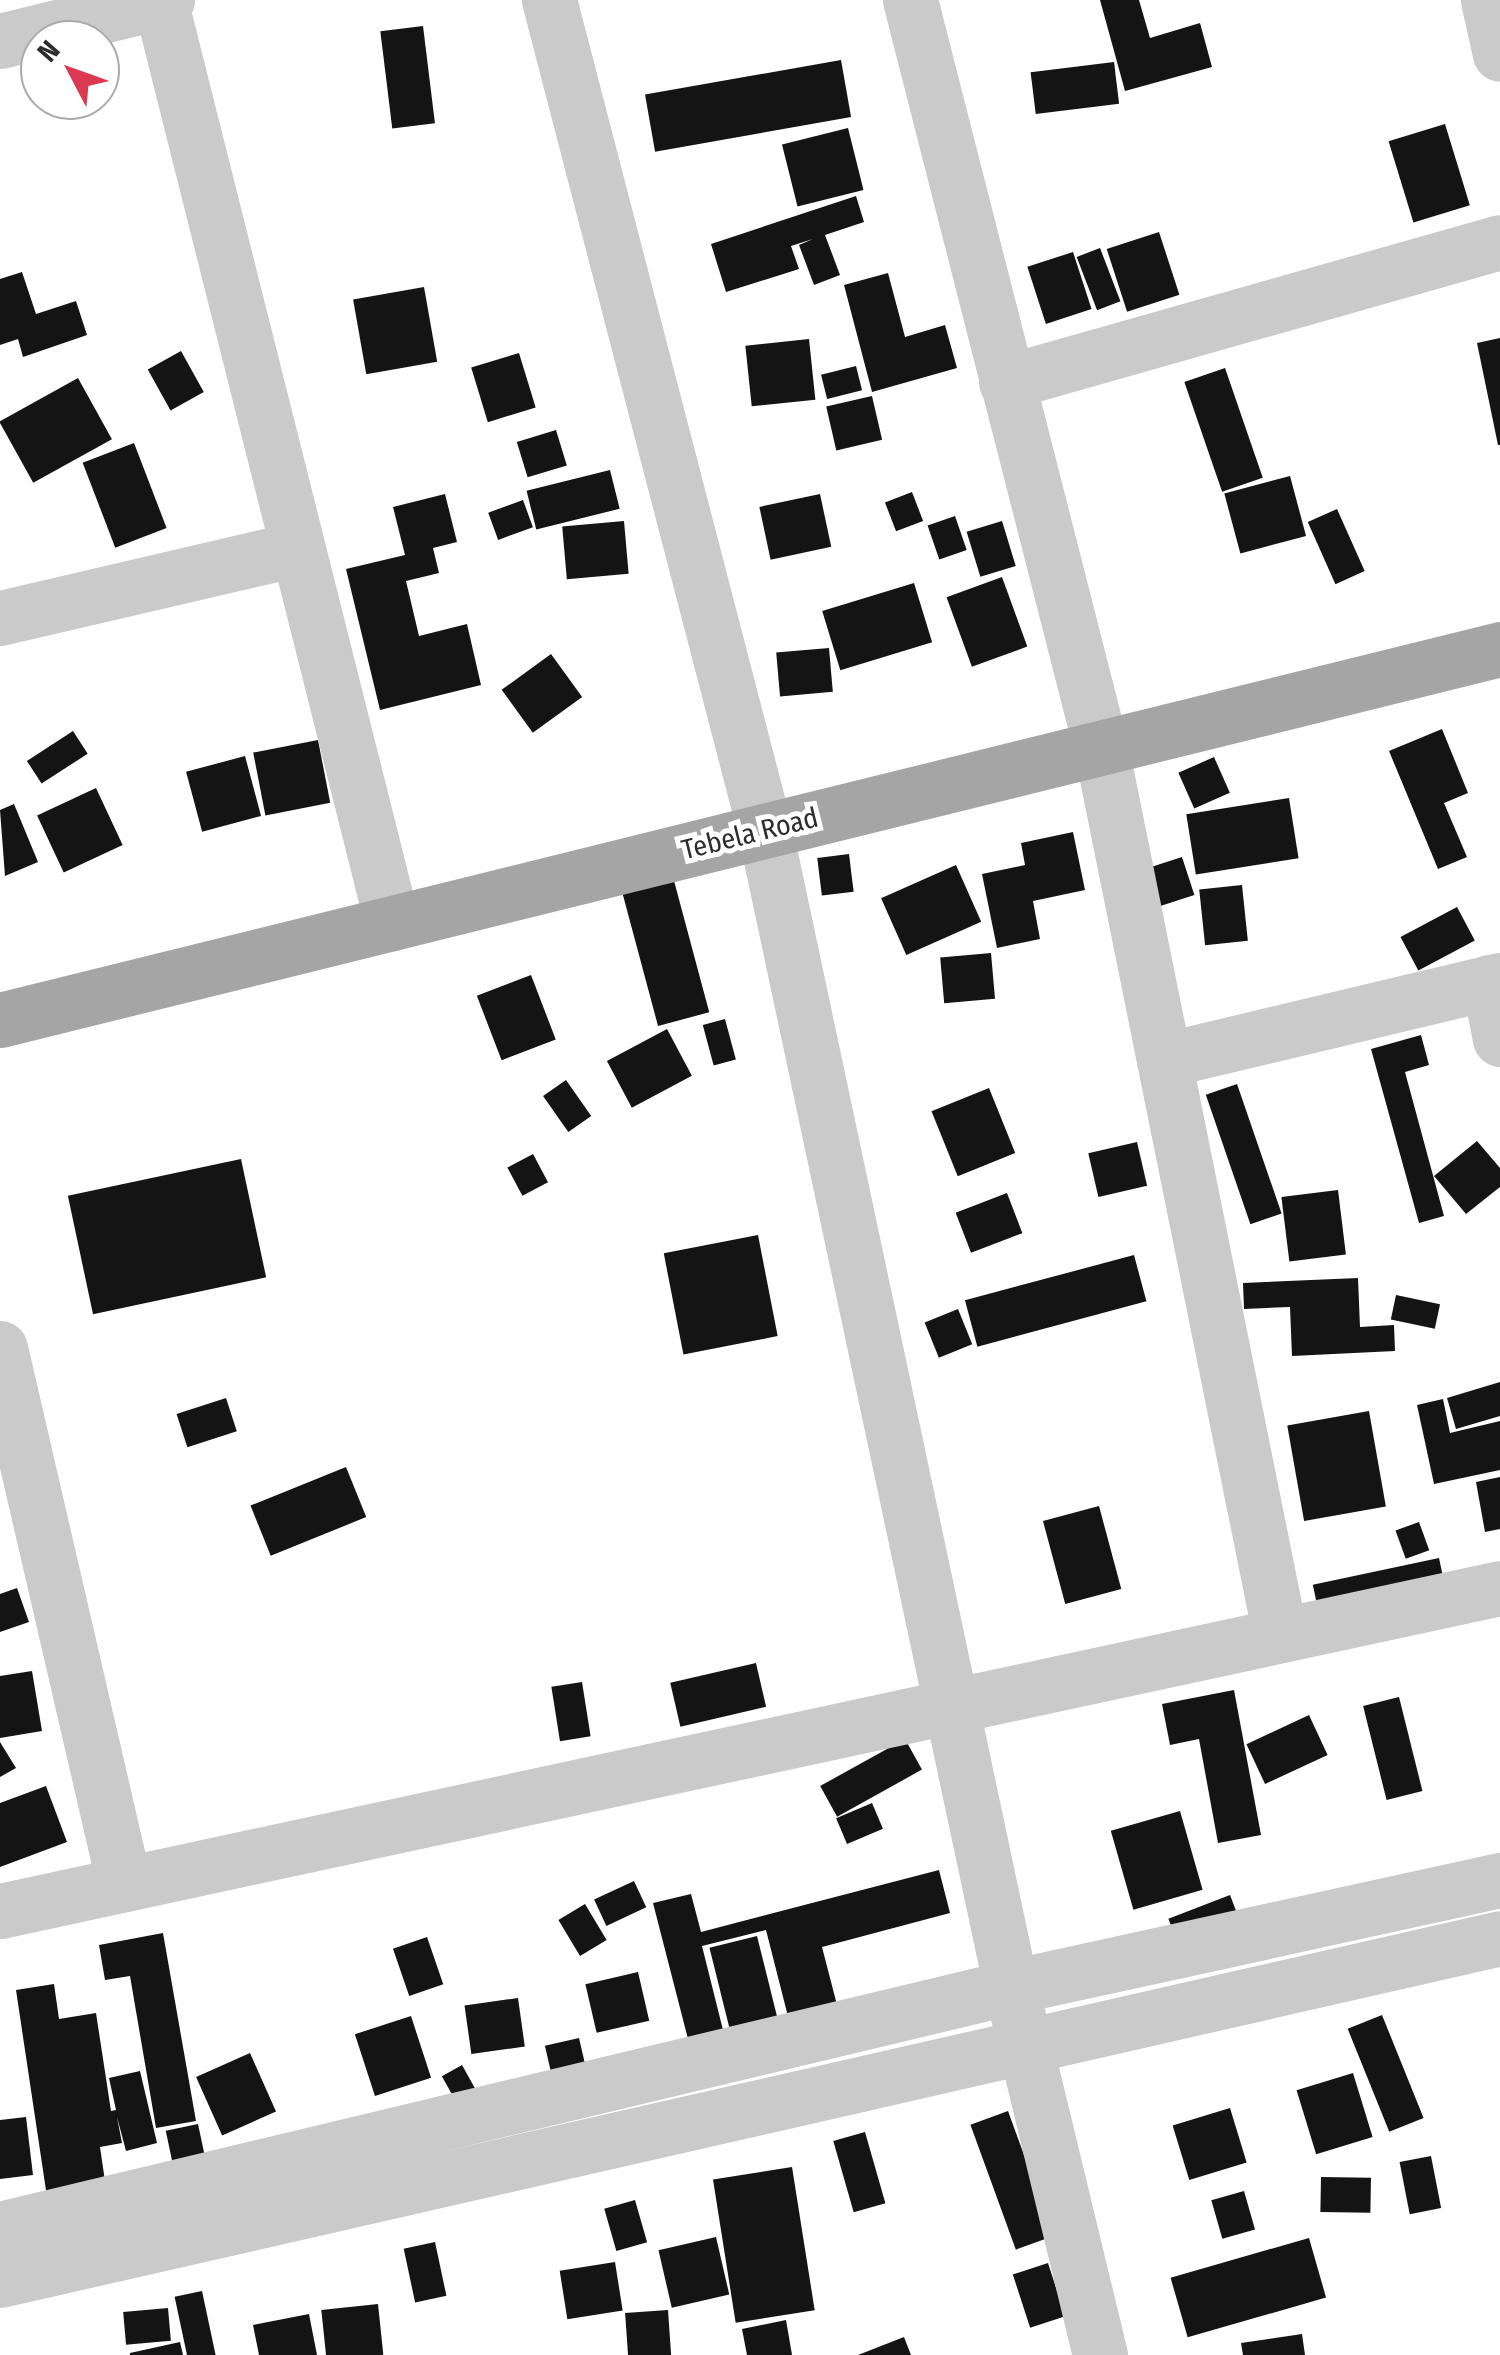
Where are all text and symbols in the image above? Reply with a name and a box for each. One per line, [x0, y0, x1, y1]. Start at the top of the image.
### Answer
north arrow [20, 20, 120, 120]
text: N [31, 34, 66, 68]
street label: Tebela Road [678, 801, 822, 867]

